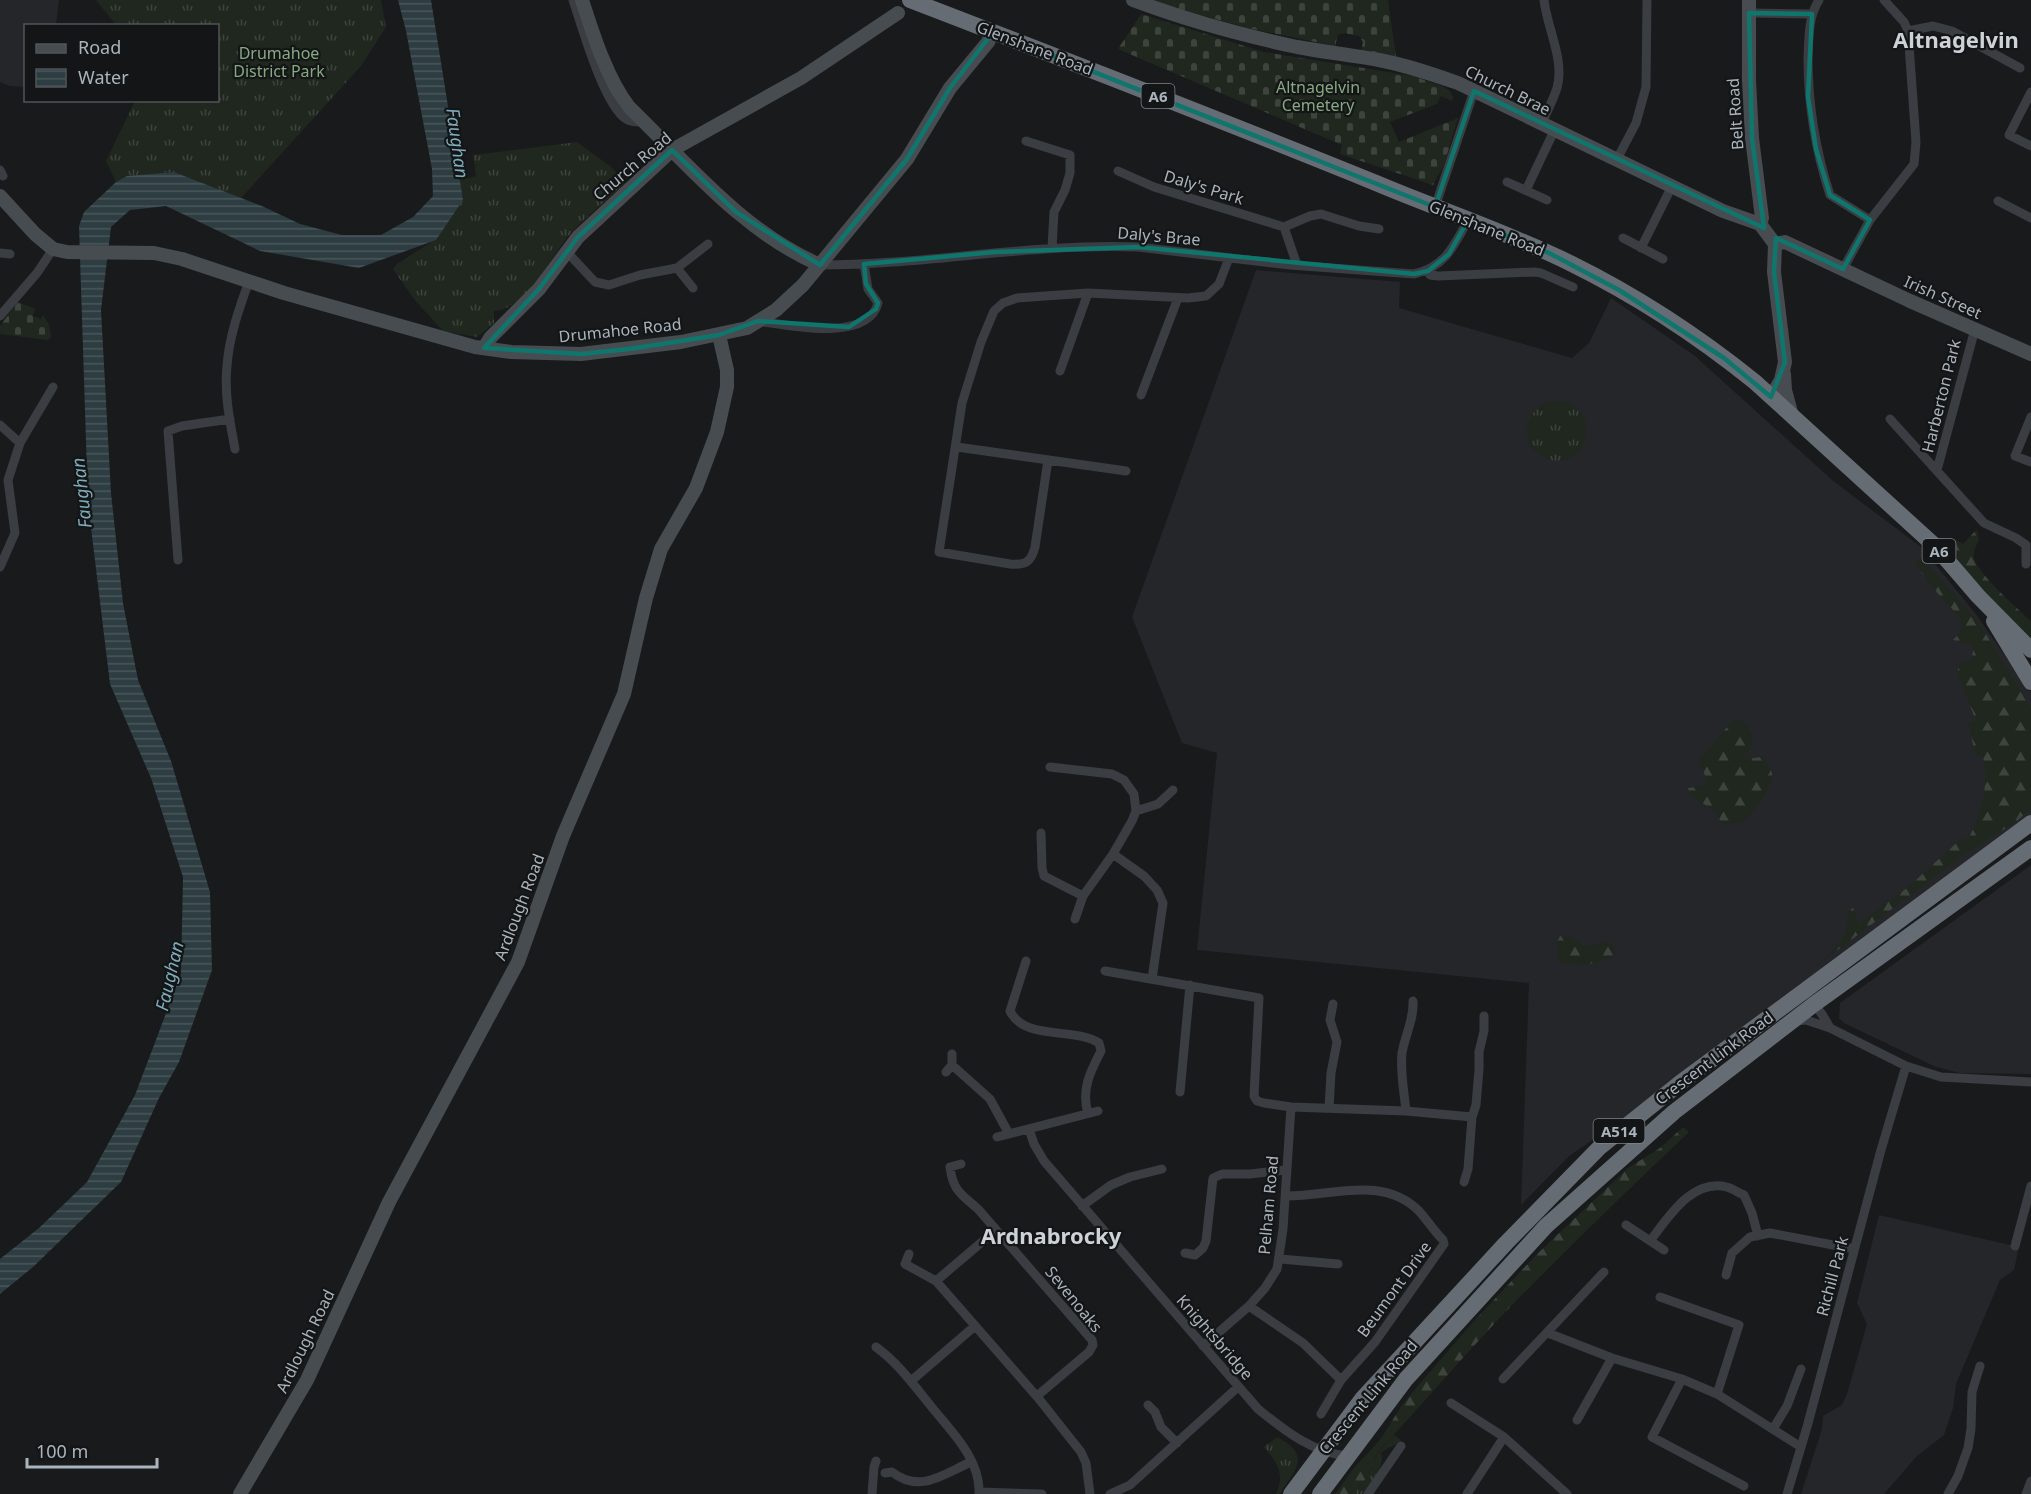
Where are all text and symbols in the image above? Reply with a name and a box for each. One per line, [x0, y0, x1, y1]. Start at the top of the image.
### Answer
street label: Glenshane Road [974, 16, 1096, 80]
legend [24, 24, 219, 102]
district label: Altnagelvin [1893, 24, 2019, 54]
text: Road [78, 35, 121, 59]
park label: Drumahoe District Park [233, 42, 325, 82]
street label: Church Brae [1462, 60, 1554, 120]
text: Water [78, 65, 129, 89]
park label: Altnagelvin Cemetery [1276, 76, 1360, 116]
street label: Belt Road [1722, 77, 1748, 151]
road number: A6 [1142, 84, 1174, 108]
water label: Faughan [441, 106, 475, 180]
street label: Church Road [588, 127, 676, 205]
street label: Daly's Park [1161, 164, 1247, 210]
street label: Glenshane Road [1426, 195, 1548, 261]
street label: Daly's Brae [1117, 221, 1201, 251]
street label: Irish Street [1901, 270, 1985, 324]
street label: Drumahoe Road [558, 313, 682, 347]
street label: Harberton Park [1916, 337, 1966, 455]
water label: Faughan [65, 457, 97, 529]
road number: A6 [1922, 539, 1956, 563]
street label: Ardlough Road [489, 851, 549, 963]
water label: Faughan [149, 939, 189, 1013]
street label: Crescent Link Road [1650, 1006, 1778, 1110]
road number: A514 [1594, 1119, 1644, 1143]
street label: Pelham Road [1253, 1155, 1283, 1255]
district label: Ardnabrocky [981, 1220, 1122, 1250]
street label: Richill Park [1811, 1233, 1853, 1318]
street label: Beumont Drive [1352, 1237, 1436, 1341]
street label: Sevenoaks [1040, 1261, 1108, 1337]
street label: Ardlough Road [270, 1286, 340, 1396]
street label: Knightsbridge [1172, 1290, 1258, 1384]
street label: Crescent Link Road [1314, 1335, 1422, 1459]
scale bar [27, 1431, 158, 1469]
text: 100 m [36, 1439, 88, 1463]

